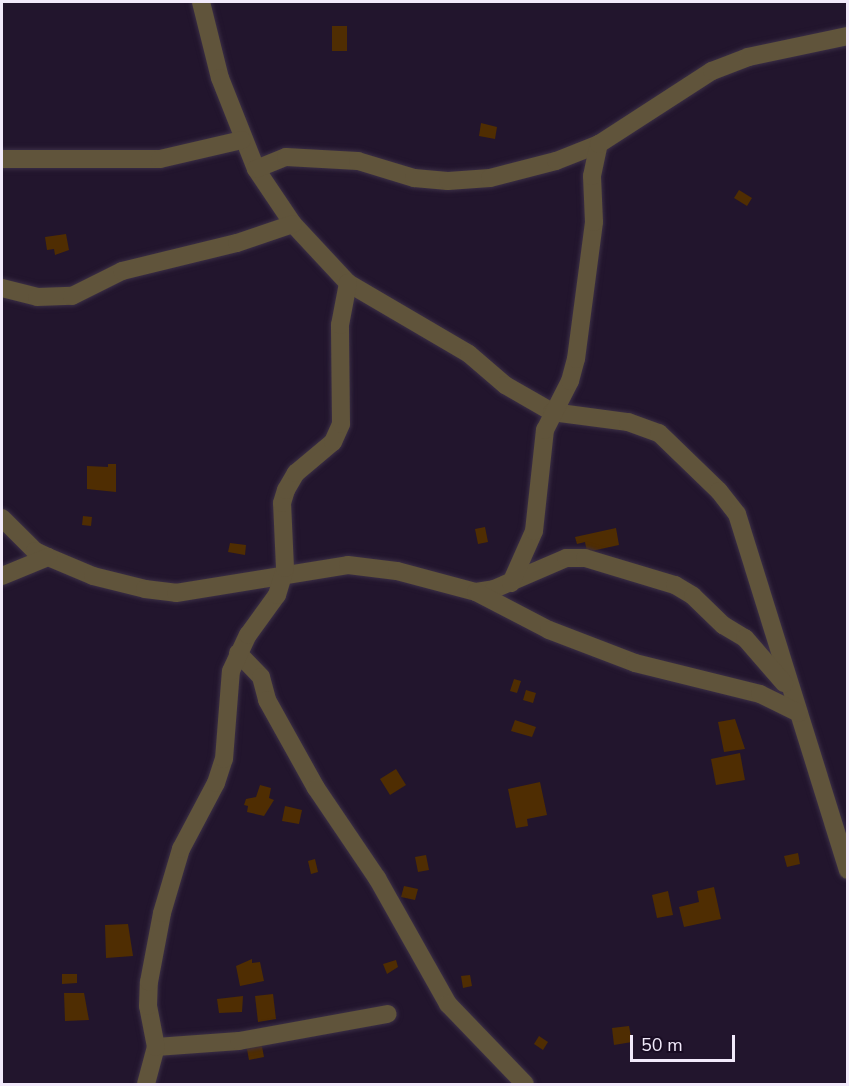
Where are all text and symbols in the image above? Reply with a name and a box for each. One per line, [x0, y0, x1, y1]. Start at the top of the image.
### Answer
scale bar [633, 1023, 738, 1061]
text: 50 m [641, 1033, 683, 1057]

